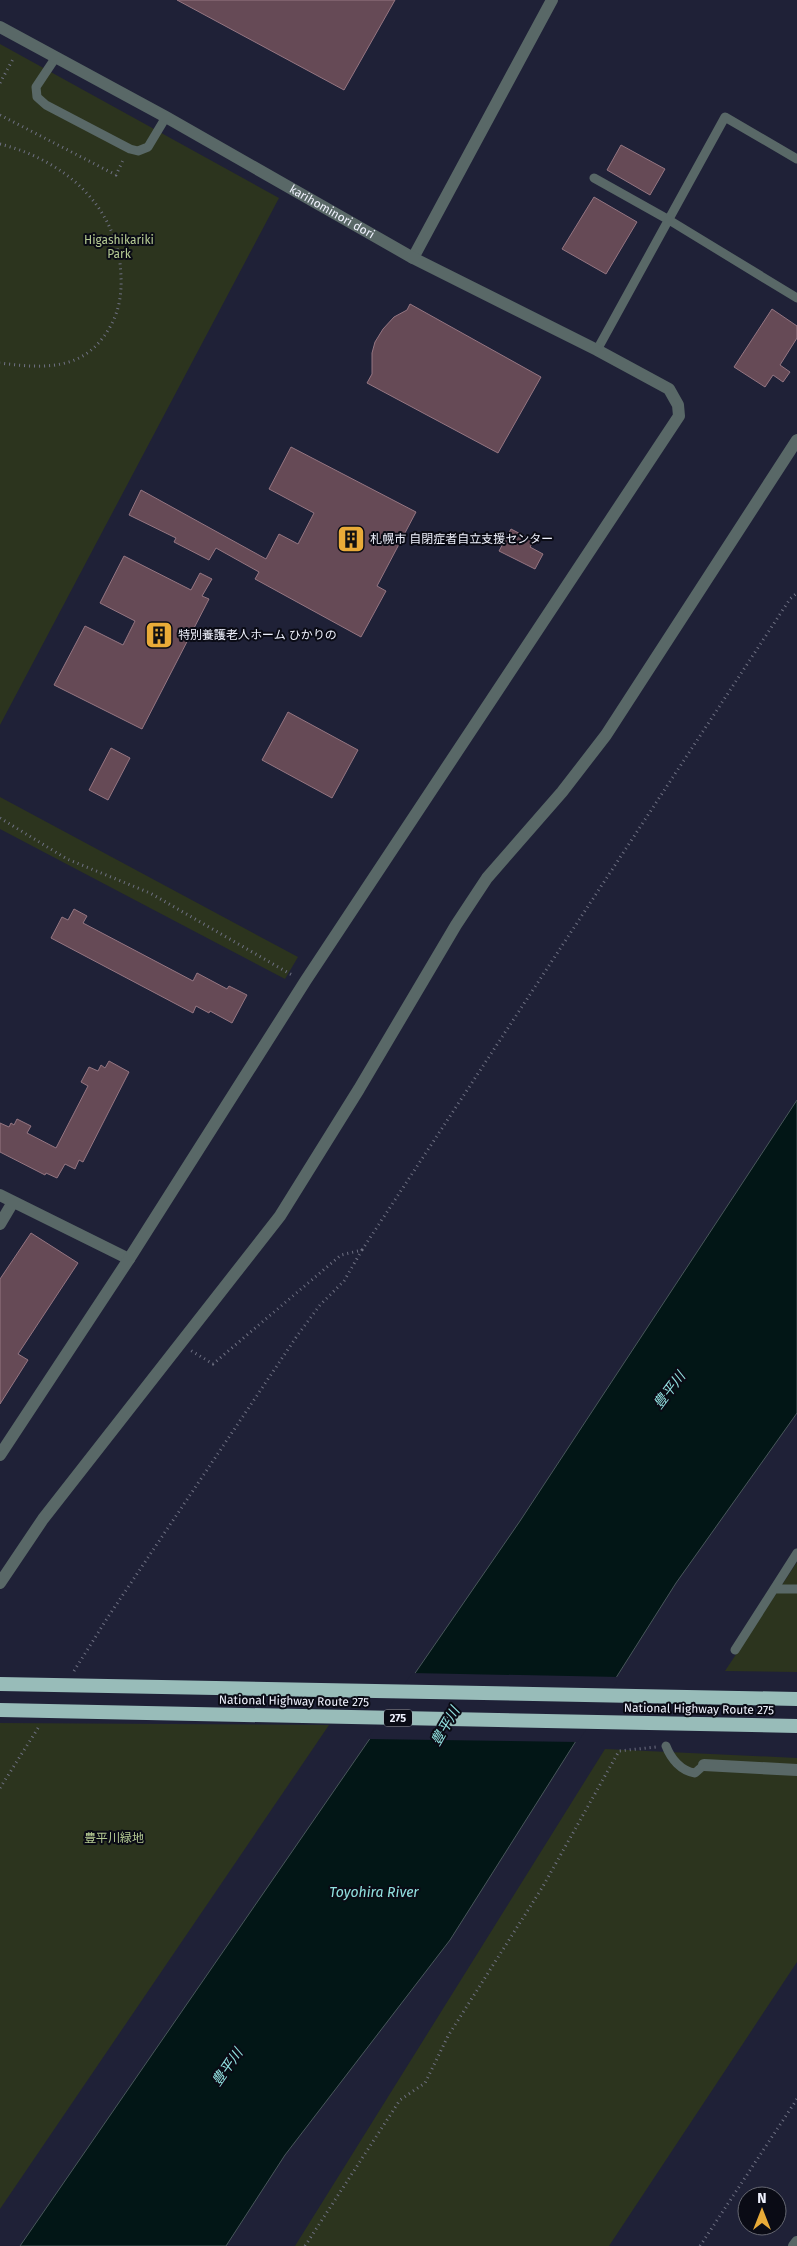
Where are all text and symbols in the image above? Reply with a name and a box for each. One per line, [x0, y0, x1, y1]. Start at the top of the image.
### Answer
street label: karihominori dori [287, 182, 377, 242]
park label: Higashikariki Park [84, 233, 154, 261]
building icon: 札幌市 自閉症者自立支援センター [336, 524, 366, 554]
place label: 札幌市 自閉症者自立支援センター [370, 532, 553, 546]
building icon: 特別養護老人ホーム ひかりの [144, 620, 174, 650]
place label: 特別養護老人ホーム ひかりの [178, 628, 337, 642]
water label: 豊平川 [650, 1367, 690, 1412]
street label: National Highway Route 275 [219, 1693, 369, 1709]
street label: National Highway Route 275 [624, 1701, 774, 1717]
water label: 豊平川 [428, 1702, 464, 1749]
road number: 275 [384, 1710, 412, 1726]
park label: 豊平川緑地 [84, 1831, 144, 1845]
water label: Toyohira River [329, 1884, 419, 1901]
water label: 豊平川 [208, 2044, 248, 2089]
north arrow [737, 2186, 787, 2236]
text: N [757, 2190, 767, 2207]

